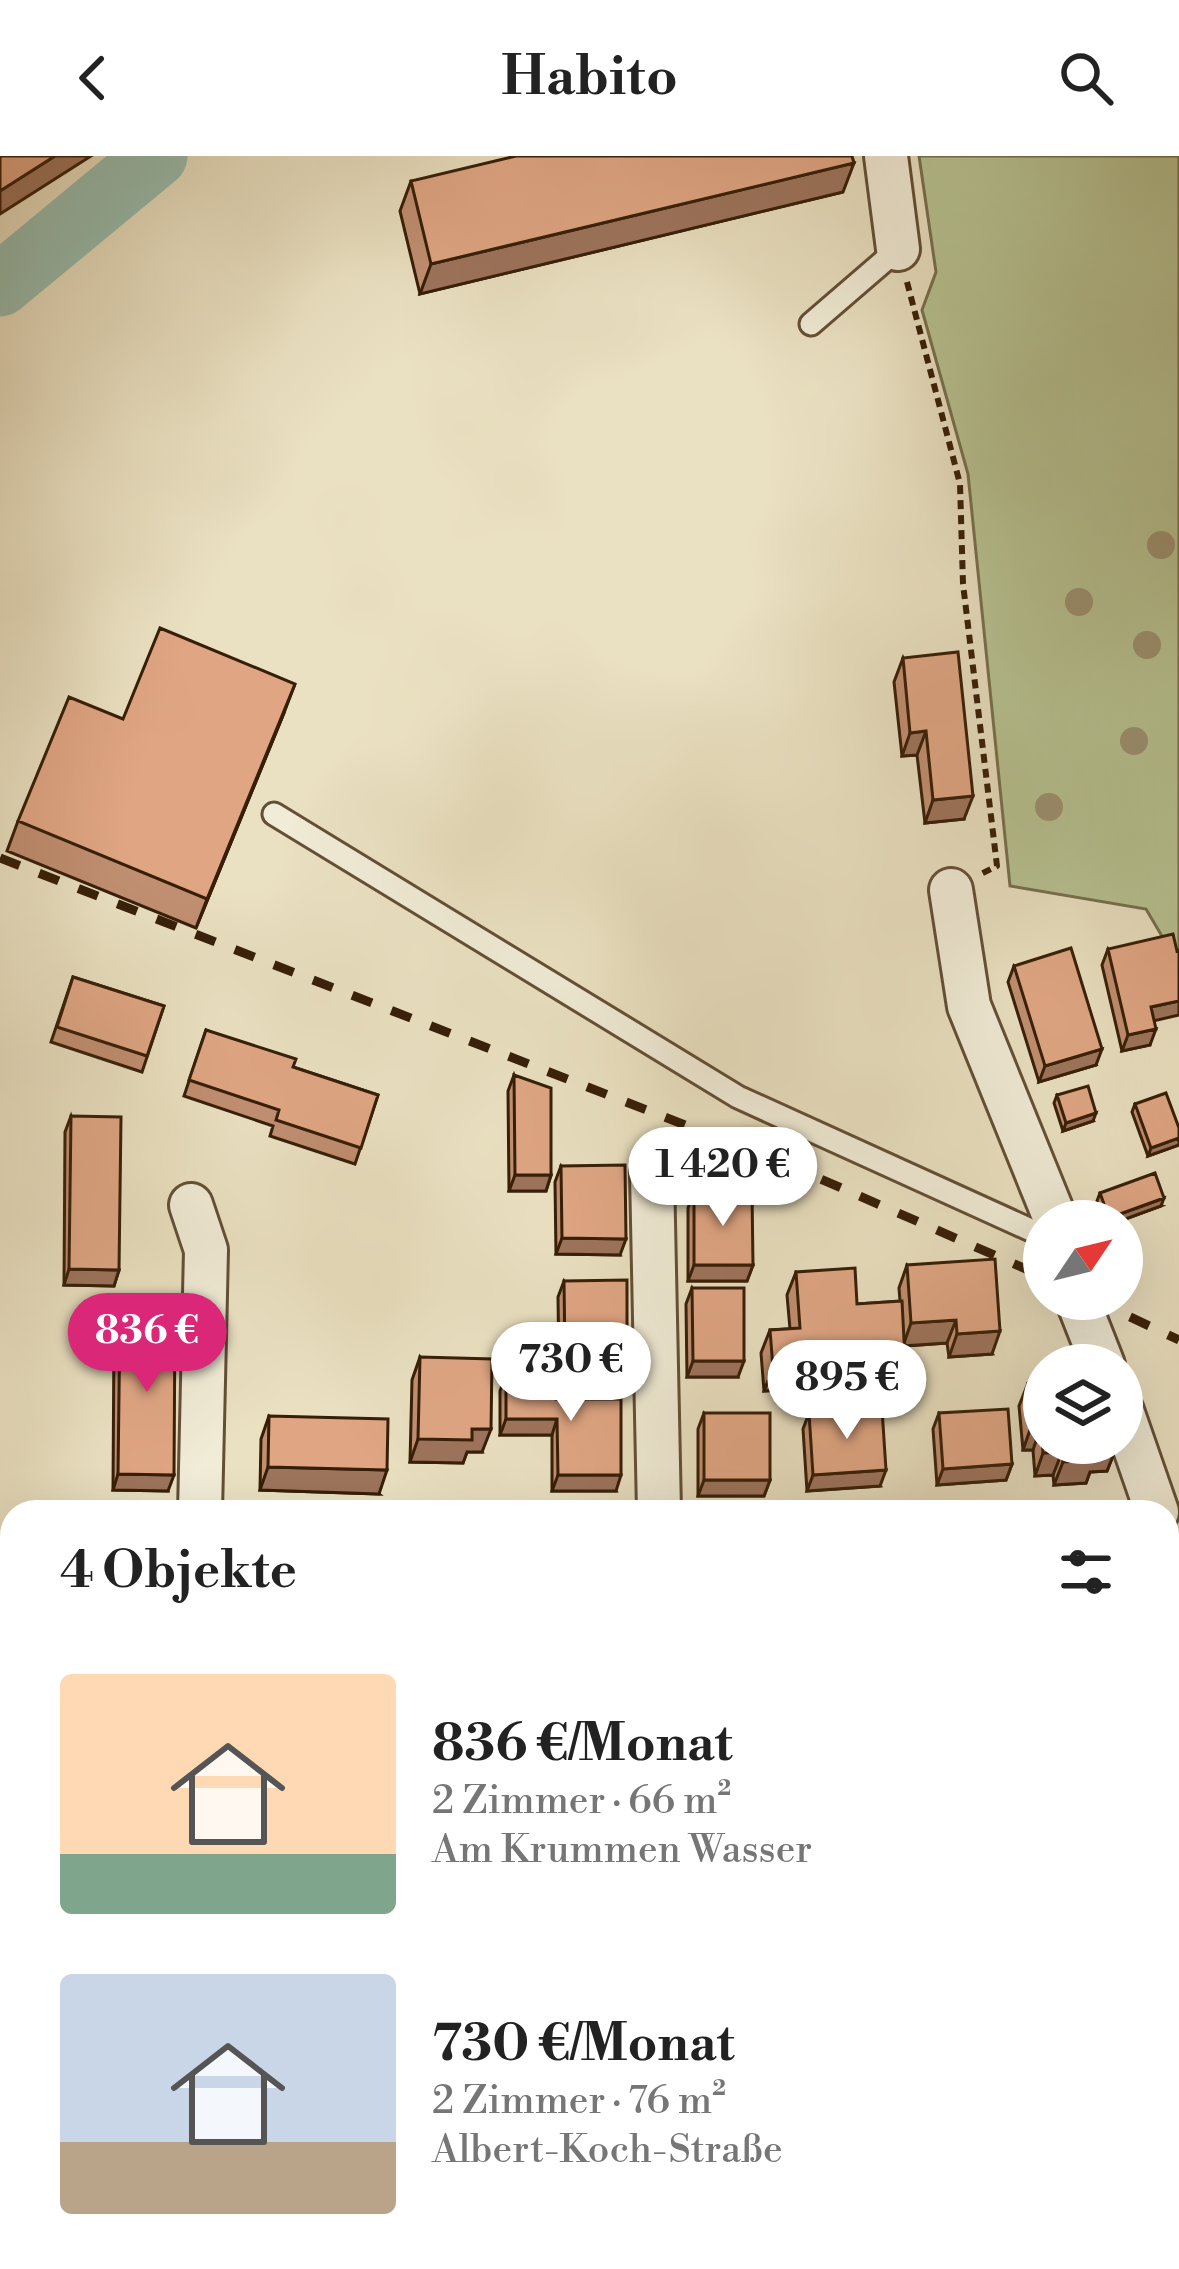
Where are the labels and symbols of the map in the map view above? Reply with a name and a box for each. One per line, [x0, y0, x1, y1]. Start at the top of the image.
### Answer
pin: 1 420 € [612, 1127, 834, 1229]
north arrow [1023, 1200, 1143, 1320]
pin: 836 € [63, 1293, 231, 1395]
pin: 730 € [487, 1322, 655, 1424]
pin: 895 € [763, 1340, 931, 1442]

